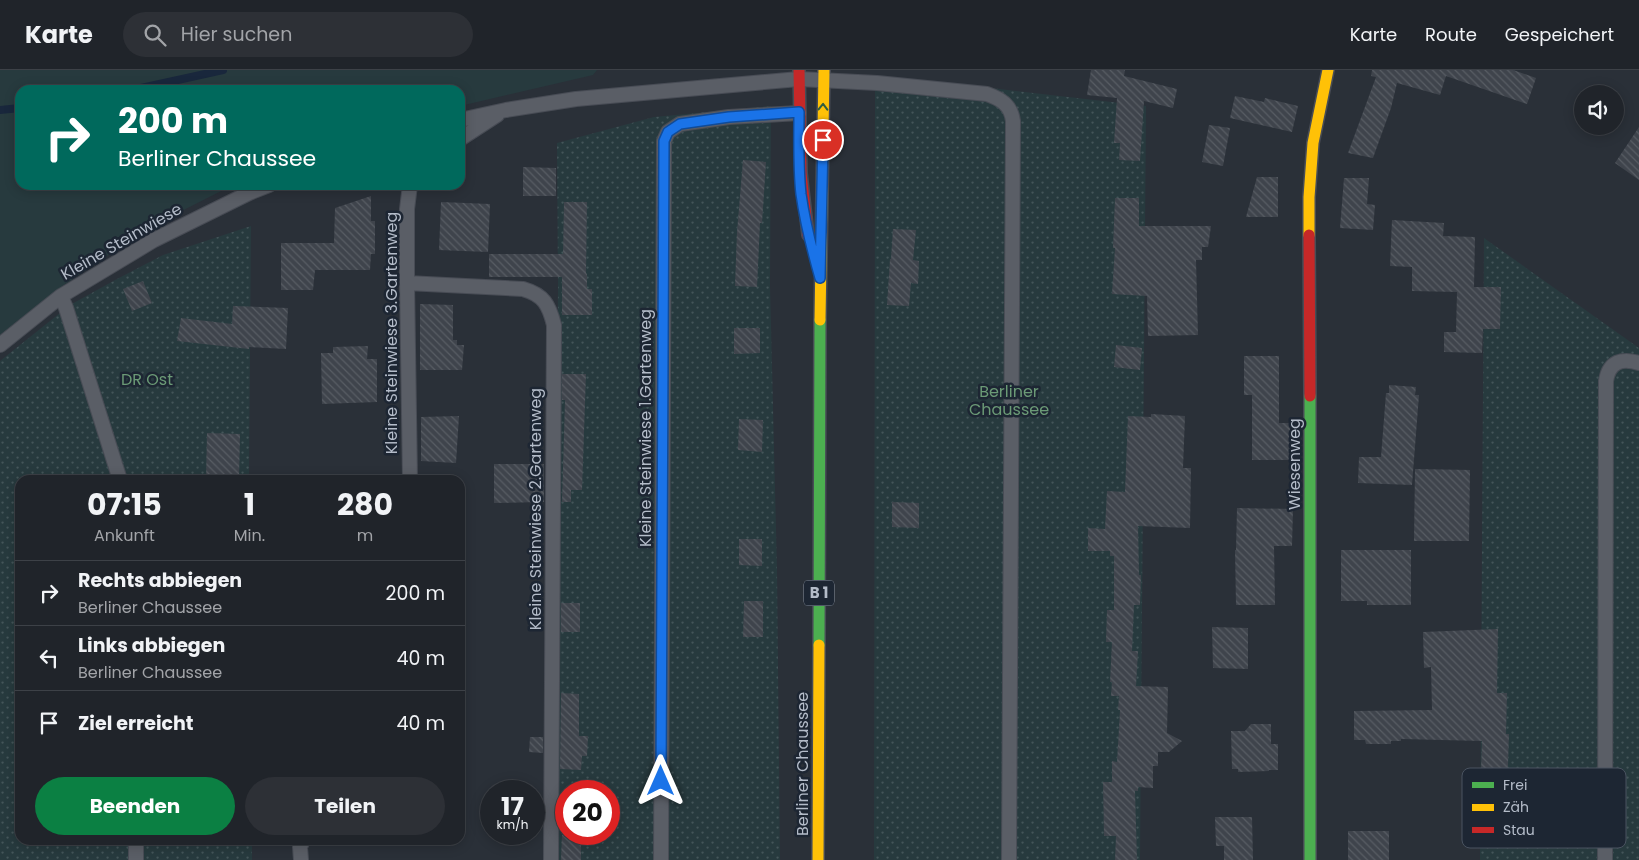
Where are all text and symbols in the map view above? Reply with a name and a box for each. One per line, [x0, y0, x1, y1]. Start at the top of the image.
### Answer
search box [123, 12, 473, 57]
text: Karte [25, 18, 93, 51]
icon: search [141, 21, 169, 49]
text: Hier suchen [181, 21, 292, 48]
text: Karte [1350, 22, 1397, 47]
text: Route [1425, 22, 1477, 47]
text: Gespeichert [1505, 22, 1614, 47]
map controls [1574, 85, 1624, 135]
button: sound [1574, 85, 1624, 135]
text: 200 m [118, 96, 228, 145]
one-way arrow [818, 102, 828, 110]
icon: right [35, 105, 100, 170]
pin [802, 119, 844, 161]
icon: arrive [809, 126, 837, 154]
text: Berliner Chaussee [118, 143, 316, 174]
street label: Kleine Steinwiese [56, 197, 186, 285]
street label: Kleine Steinwiese 3.Gartenweg [380, 212, 403, 454]
street label: Kleine Steinwiese 1.Gartenweg [634, 309, 657, 547]
park label: DR Ost [121, 368, 173, 391]
park label: Berliner Chaussee [969, 380, 1049, 421]
street label: Kleine Steinwiese 2.Gartenweg [524, 388, 547, 630]
street label: Wiesenweg [1283, 418, 1306, 510]
text: 07:15 [87, 483, 162, 526]
text: 1 [244, 483, 255, 526]
text: 280 [337, 483, 393, 526]
text: Ankunft [94, 524, 155, 547]
text: Min. [234, 524, 265, 547]
text: m [357, 524, 373, 547]
text: Rechts abbiegen [78, 567, 242, 594]
icon: right [35, 579, 63, 607]
text: 200 m [386, 580, 445, 607]
road number: B 1 [804, 580, 834, 606]
text: Berliner Chaussee [78, 596, 222, 619]
text: Links abbiegen [78, 632, 225, 659]
icon: left [35, 644, 63, 672]
text: 40 m [396, 645, 445, 672]
text: Berliner Chaussee [78, 661, 222, 684]
street label: Berliner Chaussee [791, 692, 814, 836]
icon: arrive [35, 709, 63, 737]
text: Ziel erreicht [78, 710, 194, 737]
text: 40 m [396, 710, 445, 737]
position arrow [634, 754, 686, 806]
legend [1462, 768, 1626, 848]
text: Frei [1503, 775, 1527, 795]
button: Beenden [35, 777, 235, 835]
button: Teilen [245, 777, 445, 835]
speed limit sign: 20 [555, 780, 620, 845]
text: 17 [501, 789, 524, 824]
text: Zäh [1503, 797, 1529, 817]
text: km/h [497, 816, 528, 833]
text: Stau [1503, 820, 1535, 840]

